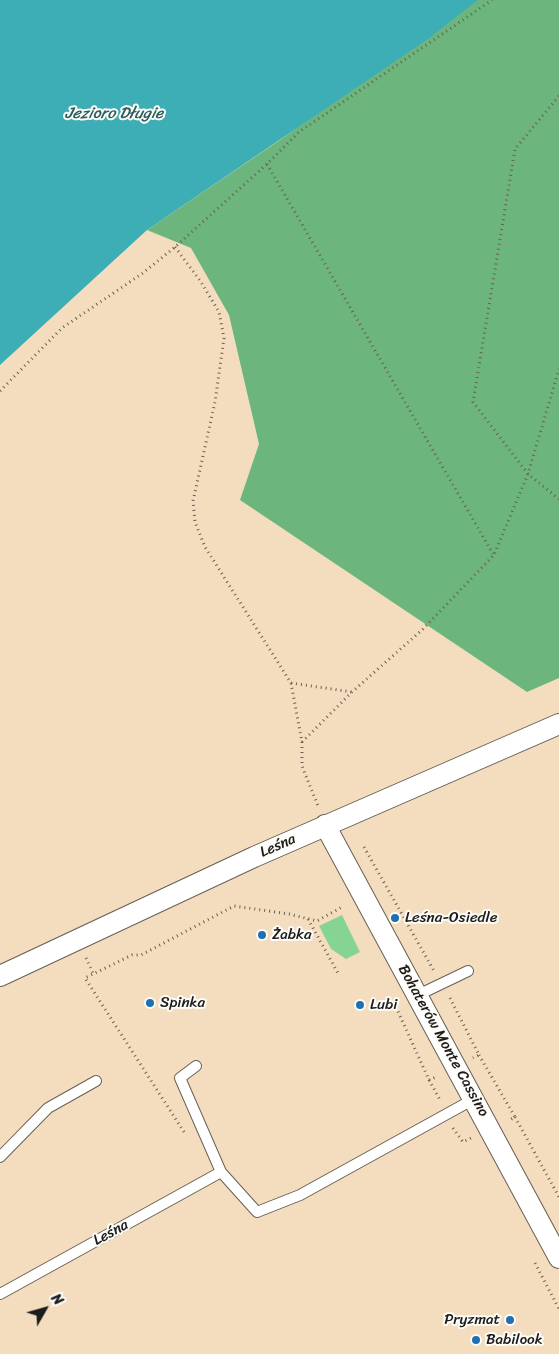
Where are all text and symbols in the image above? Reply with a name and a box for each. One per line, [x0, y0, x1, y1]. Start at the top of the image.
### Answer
water label: Jezioro Długie [65, 104, 163, 124]
street label: Leśna [257, 830, 299, 862]
place label: Leśna-Osiedle [405, 909, 497, 927]
marker: Leśna-Osiedle [389, 912, 401, 924]
place label: Żabka [272, 926, 311, 944]
marker: Żabka [256, 929, 268, 941]
street label: Bohaterów Monte Cassino [394, 962, 492, 1120]
place label: Spinka [160, 994, 205, 1012]
place label: Lubi [370, 996, 397, 1014]
marker: Spinka [144, 997, 156, 1009]
marker: Lubi [354, 999, 366, 1011]
street label: Leśna [90, 1216, 132, 1250]
north arrow [20, 1284, 70, 1334]
text: N [44, 1288, 70, 1311]
place label: Pryzmat [444, 1311, 500, 1329]
marker: Pryzmat [504, 1314, 516, 1326]
place label: Babilook [486, 1331, 543, 1349]
marker: Babilook [470, 1334, 482, 1346]

